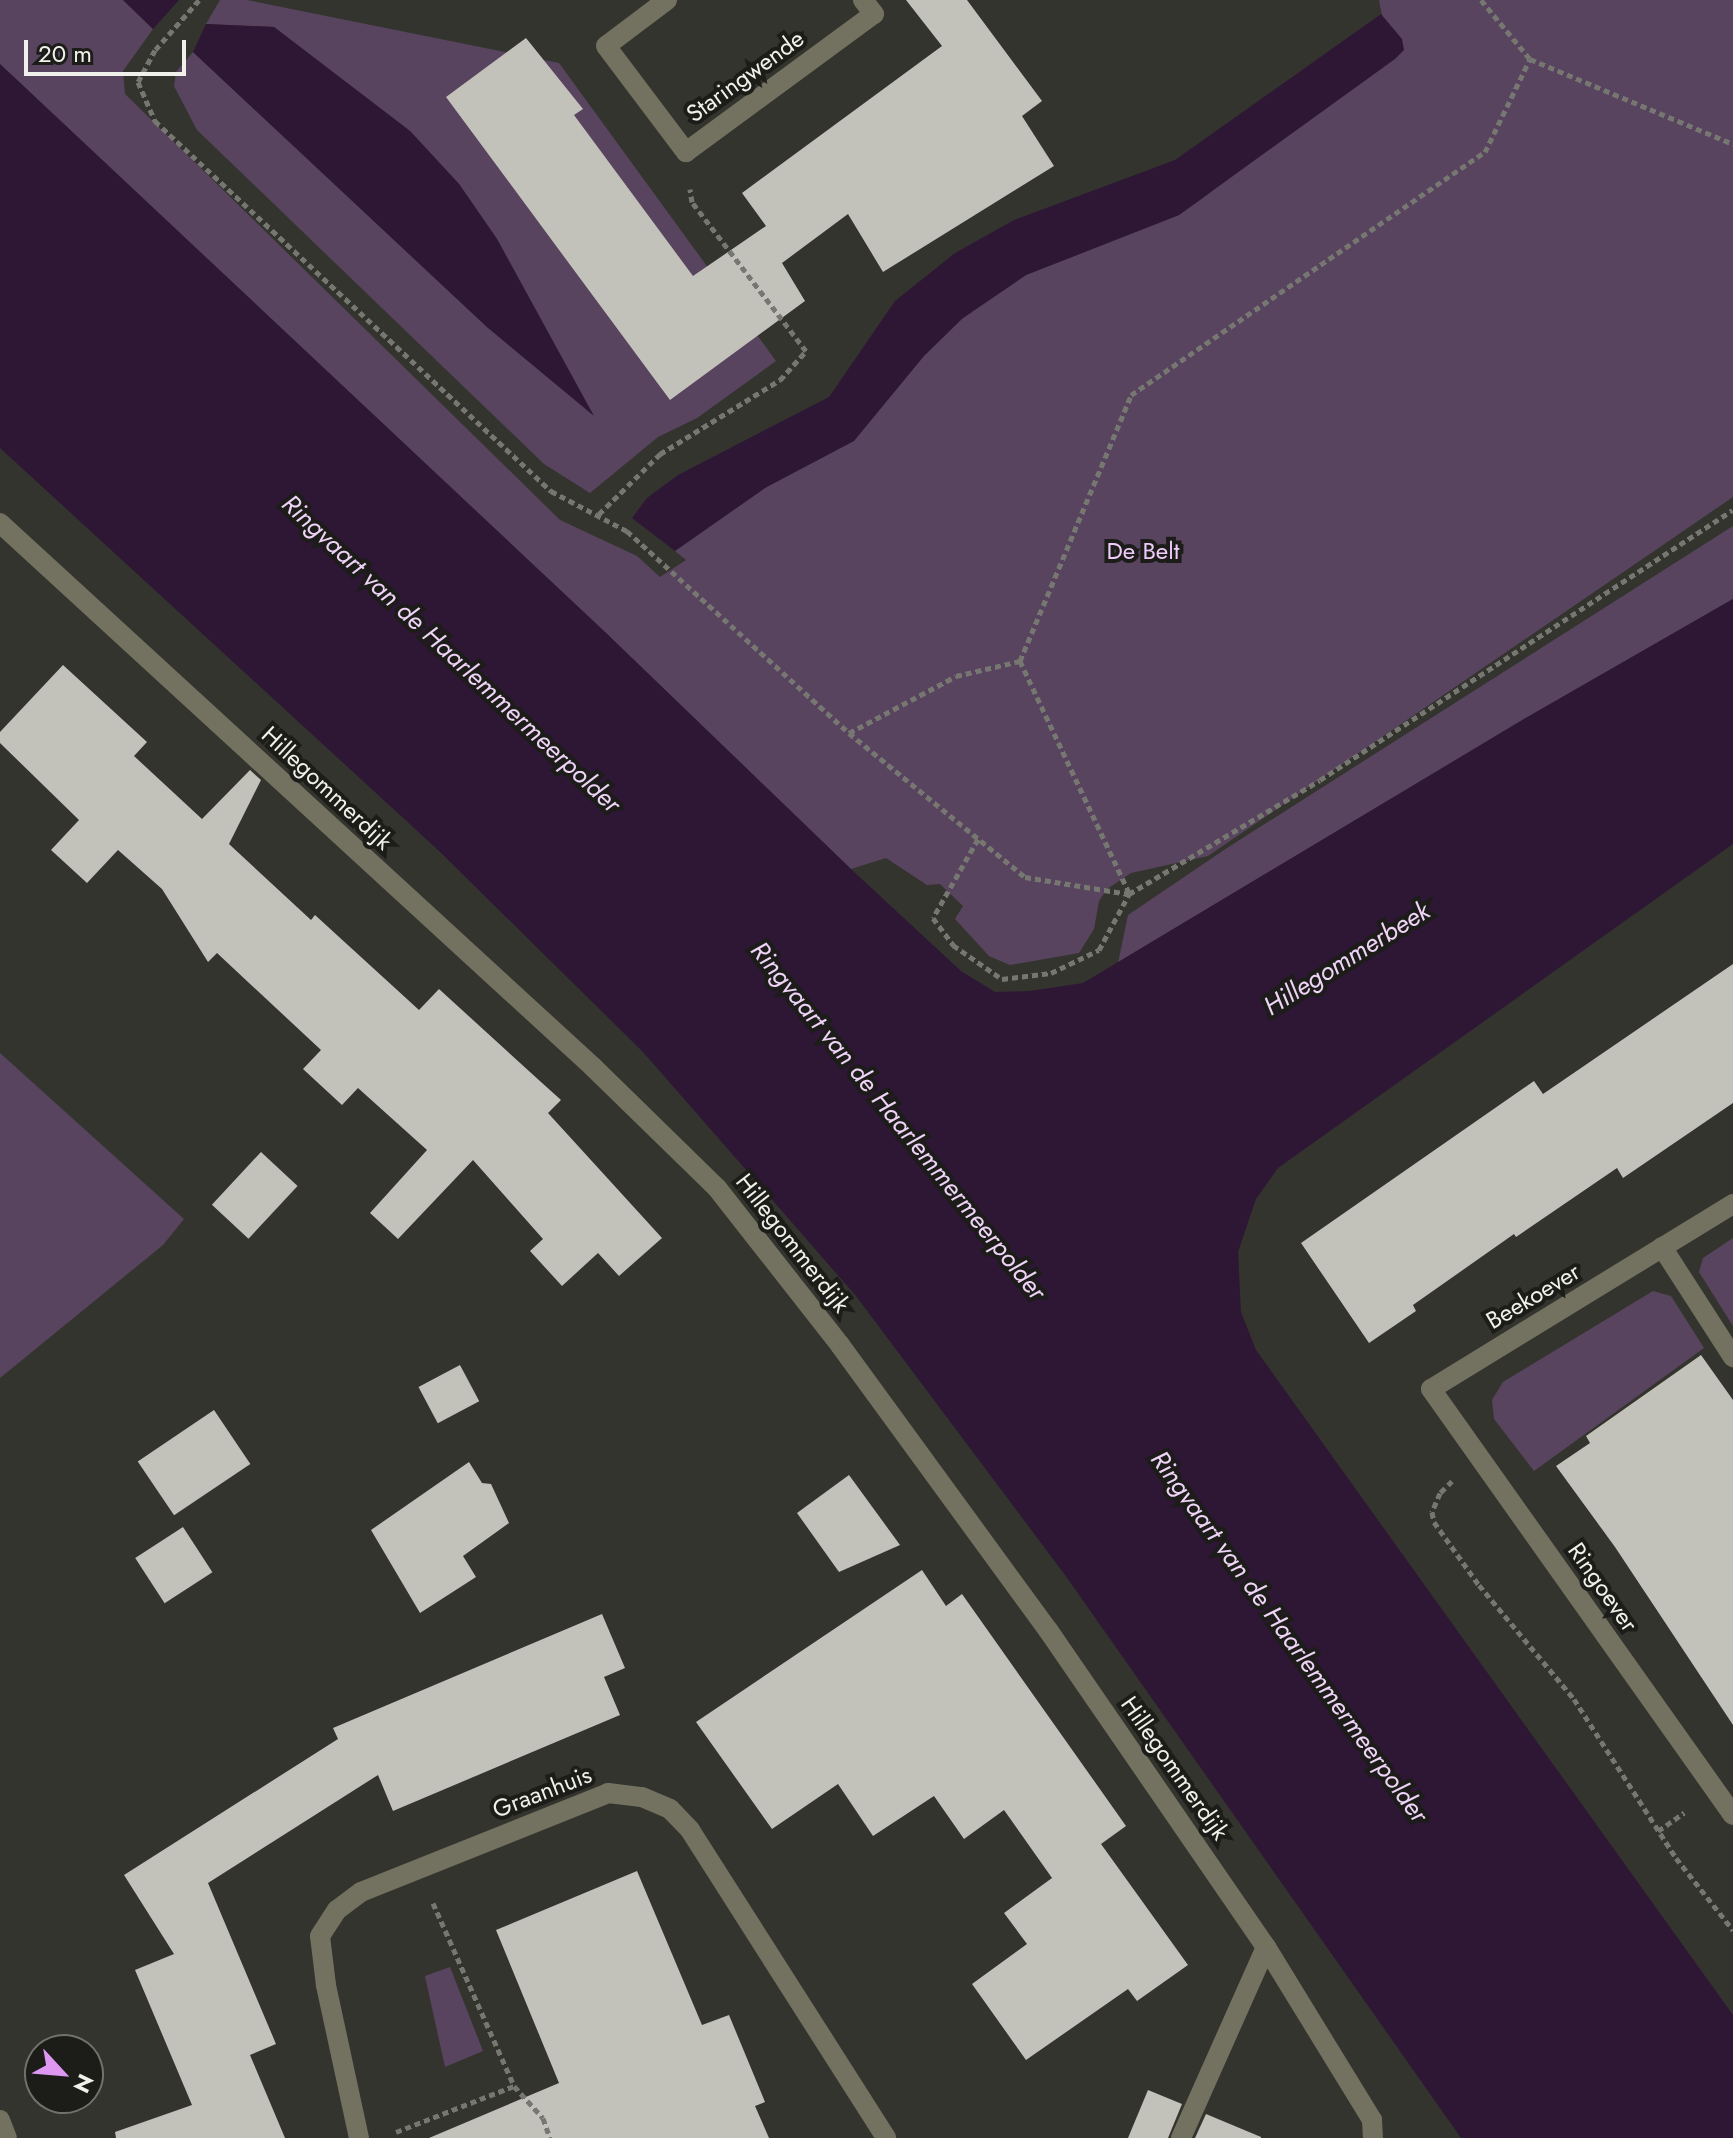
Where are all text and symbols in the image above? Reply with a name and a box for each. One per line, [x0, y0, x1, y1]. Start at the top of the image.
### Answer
scale bar [28, 24, 190, 74]
street label: Staringwende [681, 24, 809, 128]
text: 20 m [38, 36, 92, 71]
water label: Ringvaart van de Haarlemmermeerpolder [275, 488, 627, 820]
park label: De Belt [1107, 537, 1179, 565]
street label: Hillegommerdijk [256, 720, 398, 856]
water label: Hillegommerbeek [1258, 895, 1436, 1023]
water label: Ringvaart van de Haarlemmermeerpolder [744, 936, 1052, 1306]
street label: Hillegommerdijk [730, 1168, 856, 1318]
street label: Beekoever [1481, 1257, 1585, 1335]
water label: Ringvaart van de Haarlemmermeerpolder [1144, 1445, 1434, 1829]
street label: Ringoever [1562, 1537, 1644, 1637]
street label: Hillegommerdijk [1115, 1691, 1235, 1845]
street label: Graanhuis [488, 1760, 596, 1824]
north arrow [24, 2034, 104, 2114]
text: N [66, 2069, 102, 2099]

